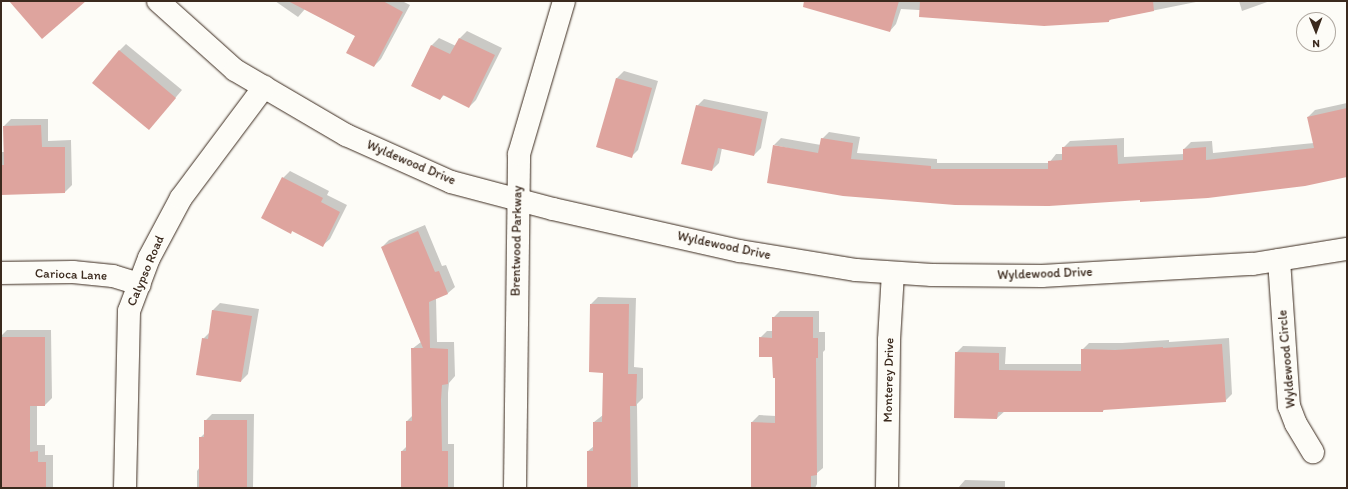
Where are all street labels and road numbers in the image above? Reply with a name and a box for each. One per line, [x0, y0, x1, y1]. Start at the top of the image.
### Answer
street label: Wyldewood Drive [364, 137, 458, 189]
street label: Brentwood Parkway [508, 186, 526, 296]
street label: Wyldewood Drive [676, 228, 772, 264]
street label: Calypso Road [124, 233, 168, 309]
street label: Wyldewood Drive [997, 265, 1093, 283]
street label: Carioca Lane [34, 266, 108, 284]
street label: Wyldewood Circle [1275, 309, 1299, 409]
street label: Monterey Drive [880, 337, 898, 423]

